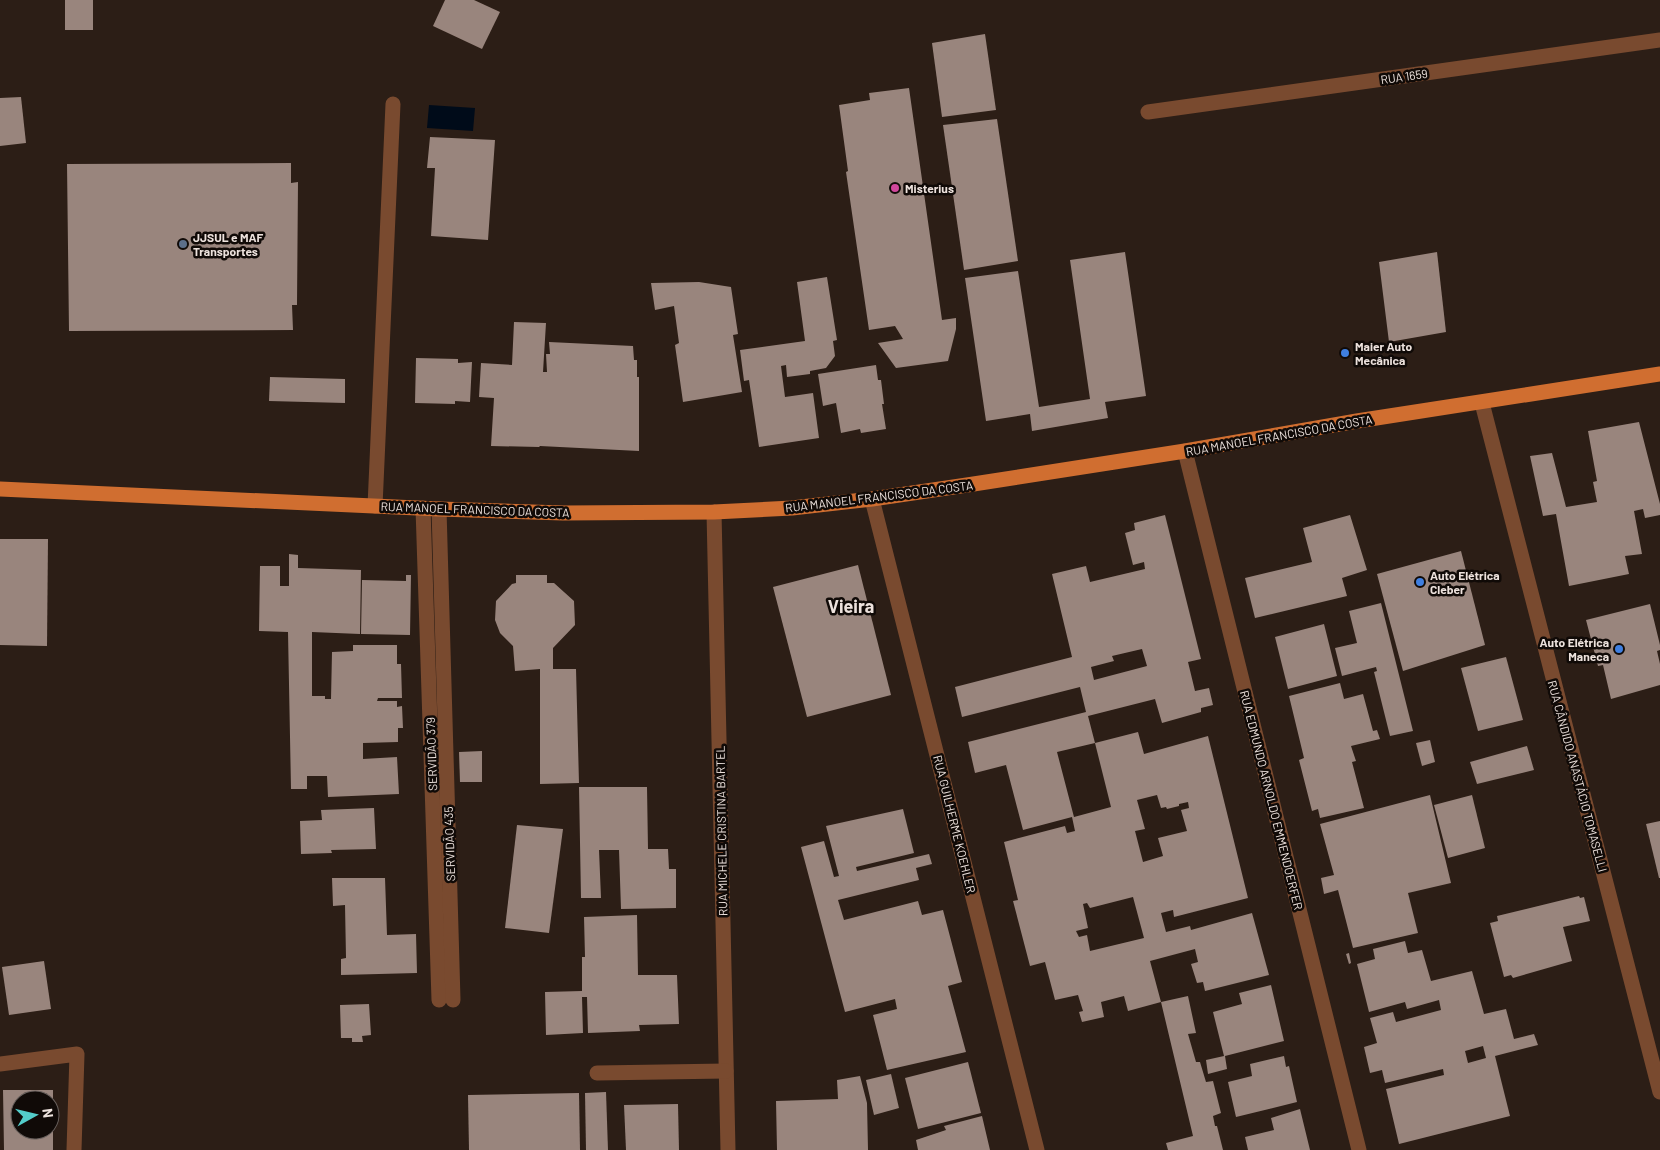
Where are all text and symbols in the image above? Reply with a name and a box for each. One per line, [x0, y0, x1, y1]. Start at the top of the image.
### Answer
street label: RUA 1659 [1379, 66, 1429, 86]
place label: Misterius [905, 181, 954, 195]
marker: Misterius [889, 182, 901, 194]
place label: JJSUL e MAF Transportes [193, 230, 264, 258]
marker: JJSUL e MAF Transportes [177, 238, 189, 250]
place label: Maier Auto Mecânica [1355, 339, 1413, 367]
marker: Maier Auto Mecânica [1339, 347, 1351, 359]
street label: RUA MANOEL FRANCISCO DA COSTA [1185, 412, 1373, 458]
street label: RUA MANOEL FRANCISCO DA COSTA [784, 478, 974, 514]
street label: RUA MANOEL FRANCISCO DA COSTA [380, 499, 570, 519]
place label: Auto Elétrica Cleber [1430, 568, 1499, 596]
marker: Auto Elétrica Cleber [1414, 576, 1426, 588]
district label: Vieira [828, 595, 874, 617]
place label: Auto Elétrica Maneca [1540, 635, 1609, 663]
marker: Auto Elétrica Maneca [1613, 643, 1625, 655]
street label: RUA CÂNDIDO ANASTÁCIO TOMASELLI [1546, 679, 1610, 873]
street label: RUA EDMUNDO ARNOLDO EMMENDOERFER [1238, 689, 1306, 911]
street label: SERVIDÃO 379 [423, 717, 439, 791]
street label: RUA MICHELE CRISTINA BARTEL [713, 746, 729, 916]
street label: RUA GUILHERME KOEHLER [931, 754, 979, 894]
street label: SERVIDÃO 435 [441, 806, 457, 882]
north arrow [10, 1090, 60, 1140]
text: N [39, 1107, 57, 1119]

